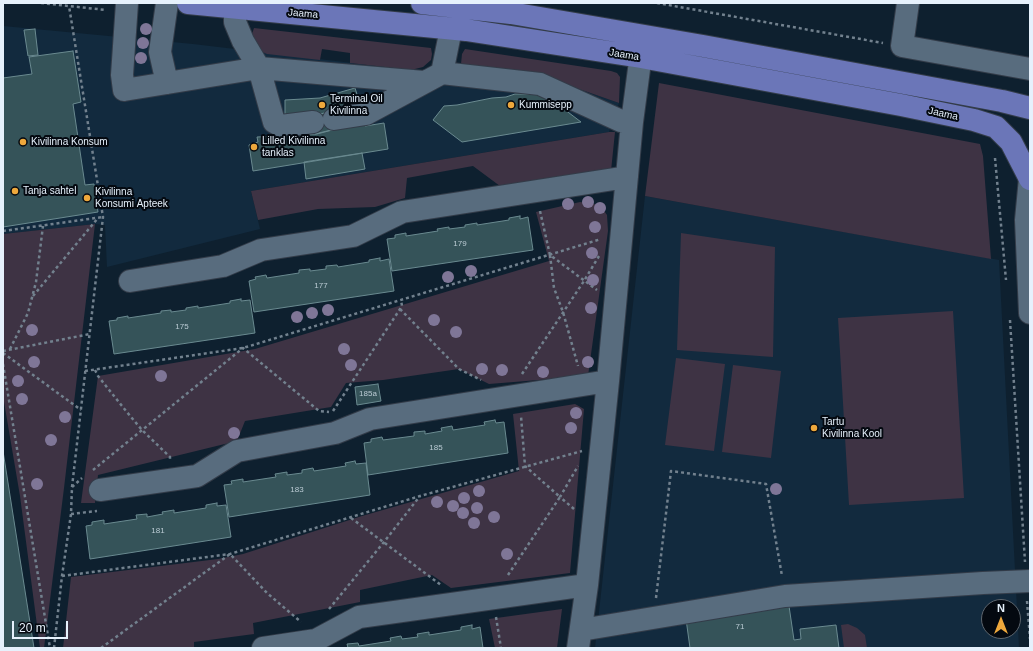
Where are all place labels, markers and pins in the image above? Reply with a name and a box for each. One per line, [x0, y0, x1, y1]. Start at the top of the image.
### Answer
place label: Terminal Oil Kivilinna [330, 93, 383, 116]
place label: Kummisepp [519, 99, 572, 111]
marker: Terminal Oil Kivilinna [317, 100, 327, 110]
marker: Kummisepp [506, 100, 516, 110]
place label: Lilled Kivilinna tanklas [262, 135, 325, 158]
place label: Kivilinna Konsum [31, 136, 108, 148]
marker: Kivilinna Konsum [18, 137, 28, 147]
marker: Lilled Kivilinna tanklas [249, 142, 259, 152]
place label: Tanja sahtel [23, 185, 76, 197]
marker: Tanja sahtel [10, 186, 20, 196]
place label: Kivilinna Konsumi Apteek [95, 186, 168, 210]
marker: Kivilinna Konsumi Apteek [82, 193, 92, 203]
place label: Tartu Kivilinna Kool [822, 416, 882, 440]
marker: Tartu Kivilinna Kool [809, 423, 819, 433]

